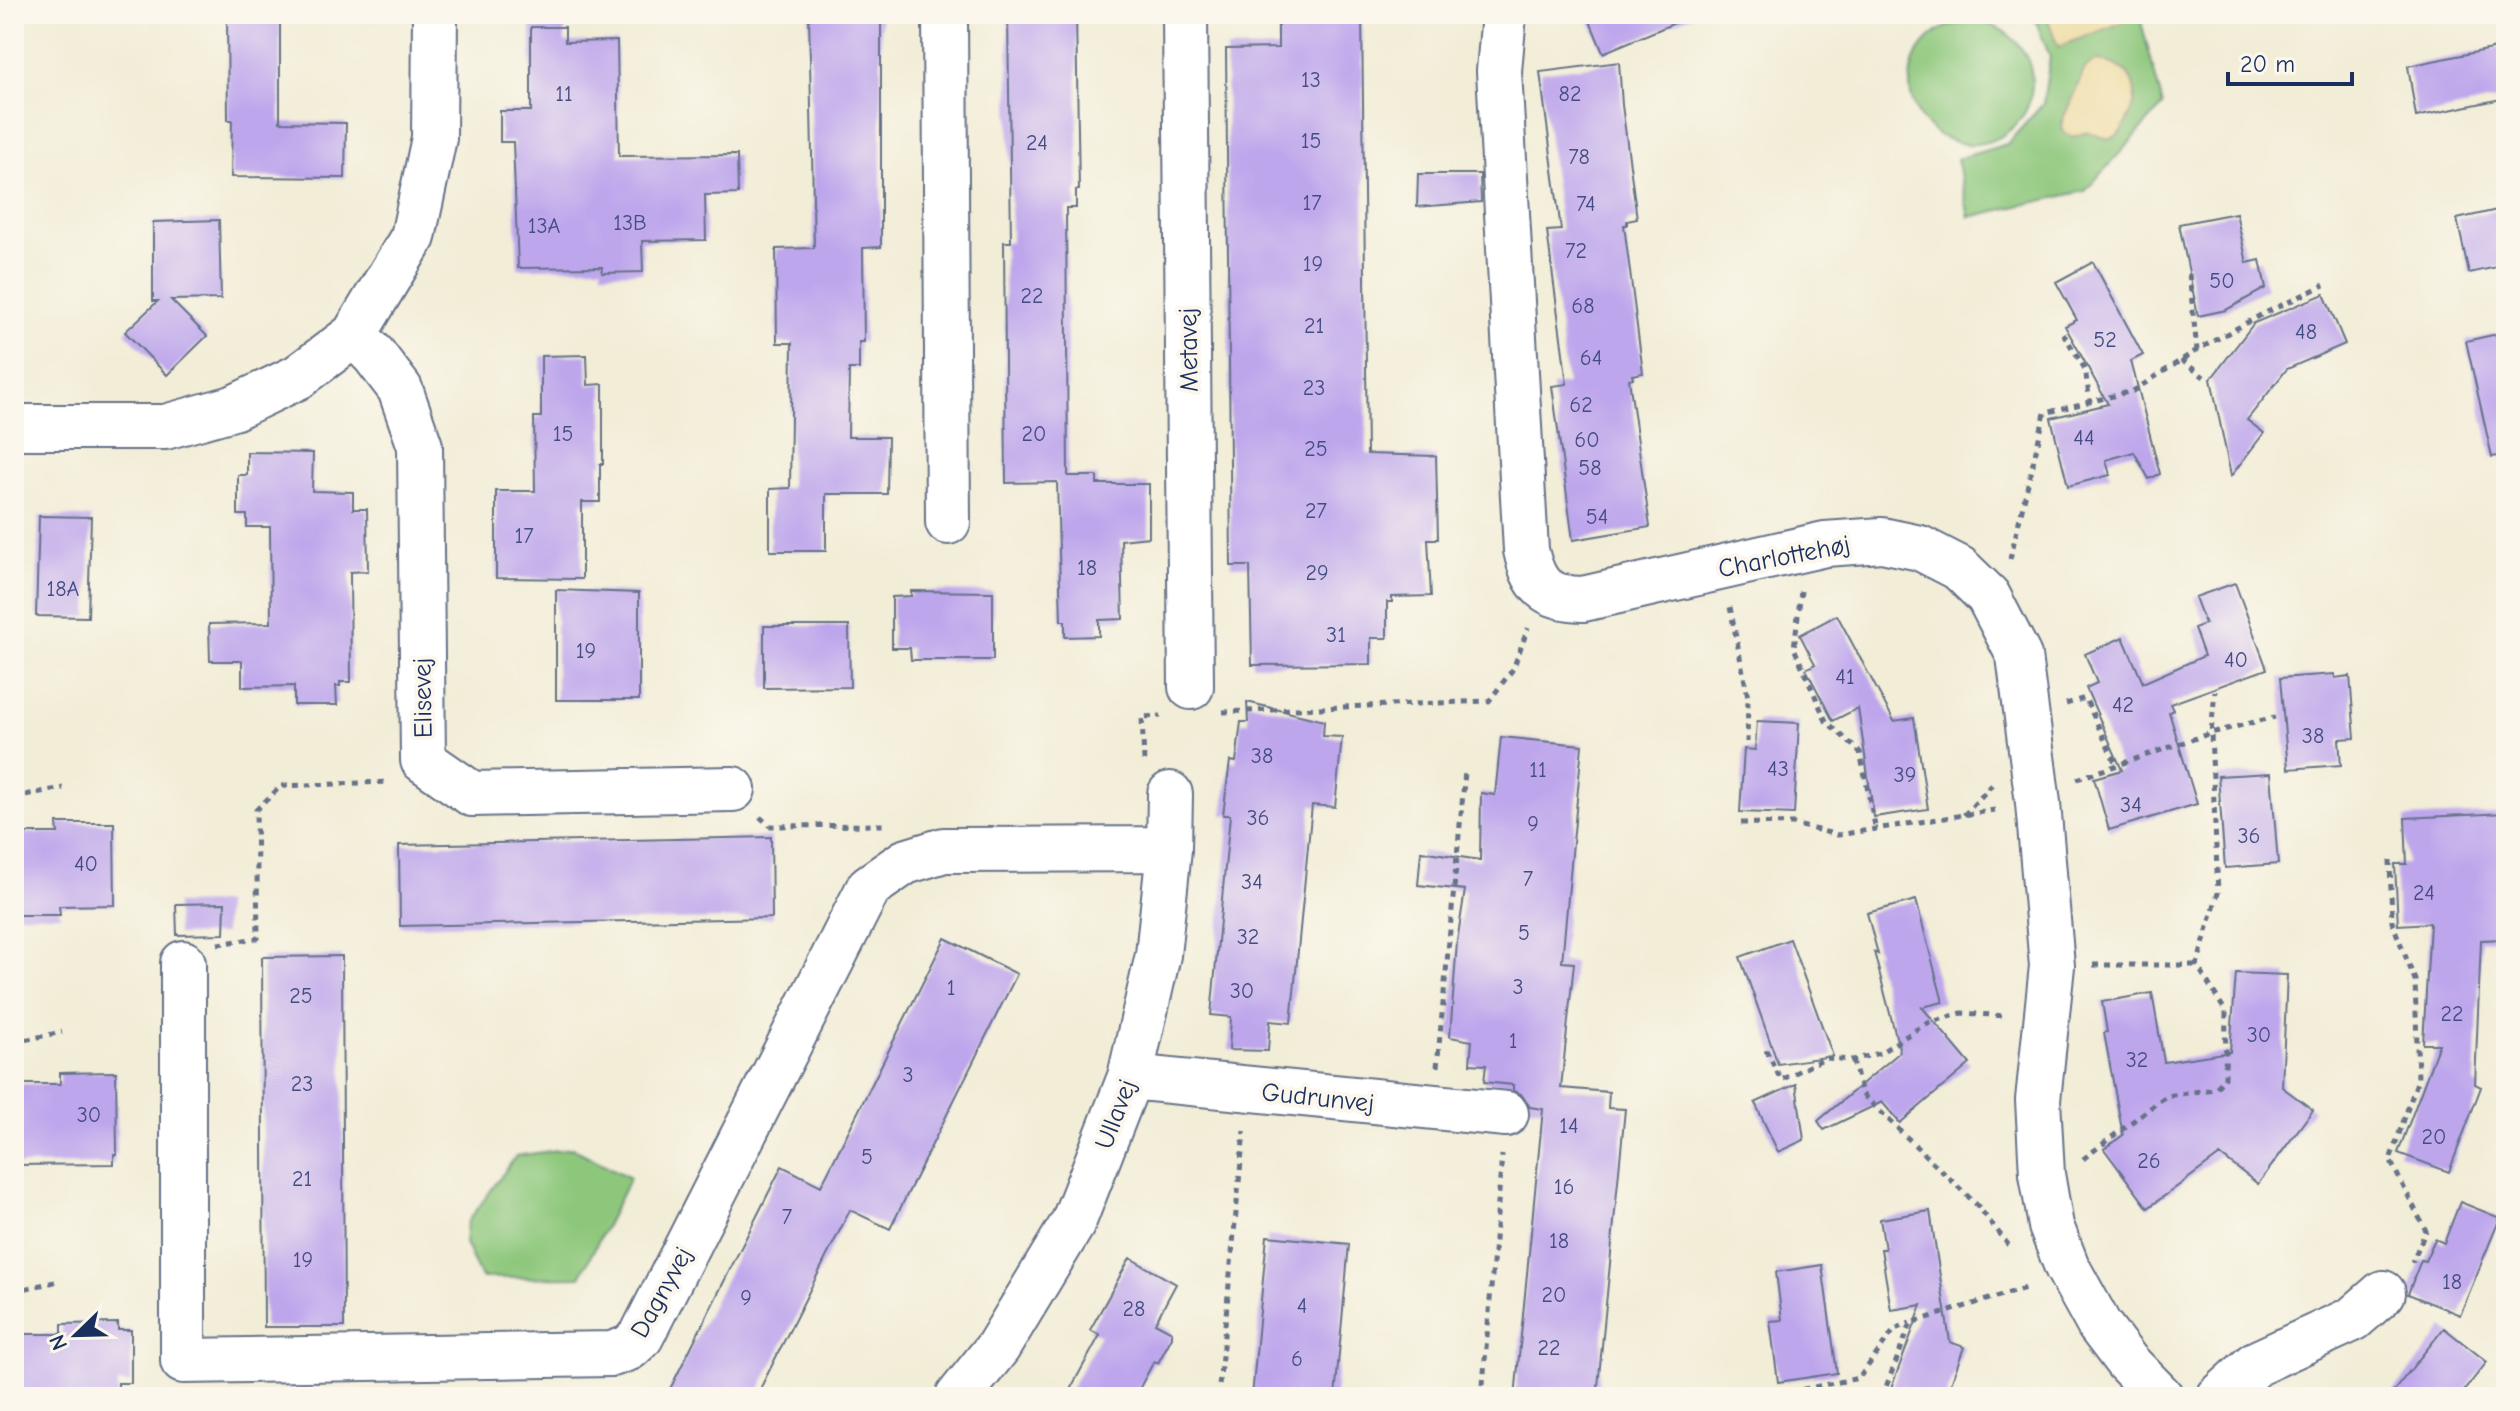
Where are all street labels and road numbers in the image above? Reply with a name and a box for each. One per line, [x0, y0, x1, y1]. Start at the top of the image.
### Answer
street label: Metavej [1173, 308, 1205, 392]
street label: Charlottehøj [1716, 530, 1853, 584]
street label: Elisevej [407, 657, 439, 739]
street label: Ullavej [1089, 1075, 1143, 1153]
street label: Gudrunvej [1260, 1077, 1376, 1119]
street label: Dagnyvej [625, 1242, 699, 1343]

